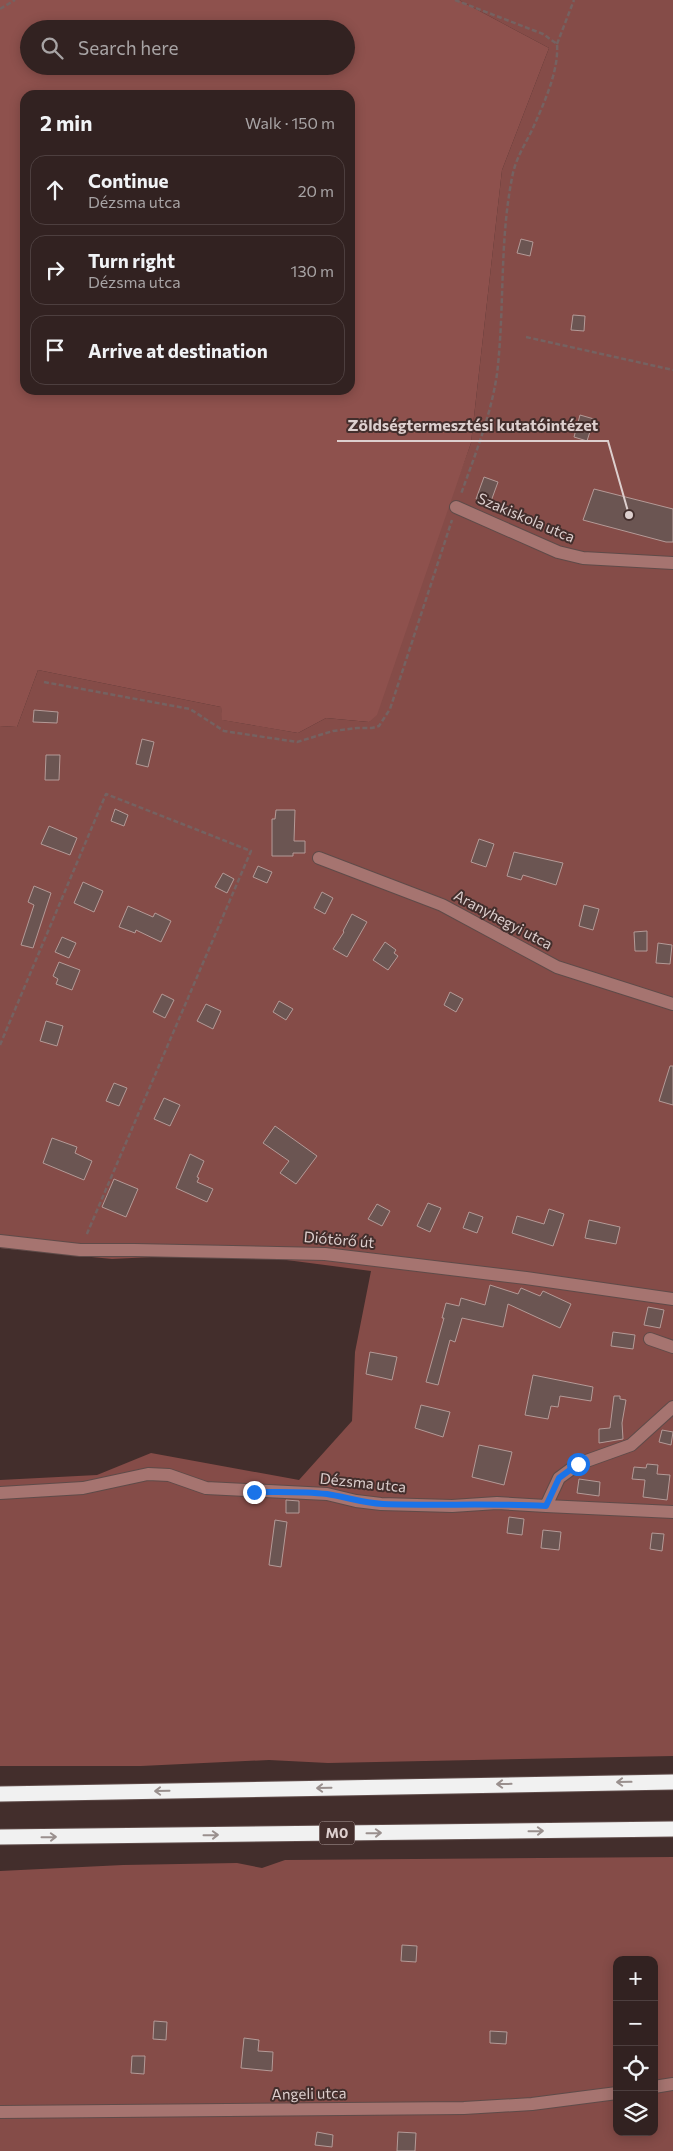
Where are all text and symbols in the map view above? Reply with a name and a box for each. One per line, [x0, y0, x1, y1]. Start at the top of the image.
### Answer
search box [20, 20, 355, 75]
icon: search [38, 34, 66, 62]
text: Search here [78, 36, 178, 59]
text: 2 min [40, 110, 92, 135]
text: Walk · 150 m [245, 113, 335, 132]
text: Continue [88, 169, 168, 192]
icon: ahead [41, 176, 69, 204]
text: 20 m [298, 181, 334, 200]
text: Dézsma utca [88, 192, 181, 211]
text: Turn right [88, 249, 175, 272]
icon: right [41, 256, 69, 284]
text: 130 m [291, 261, 334, 280]
text: Dézsma utca [88, 272, 181, 291]
icon: arrive [41, 336, 69, 364]
text: Arrive at destination [88, 339, 268, 362]
callout: Zöldségtermesztési kutatóintézet [337, 410, 608, 441]
text: Zöldségtermesztési kutatóintézet [348, 415, 599, 434]
street label: Szakiskola utca [475, 489, 578, 546]
street label: Aranyhegyi utca [451, 886, 556, 953]
street label: Diótörő út [303, 1227, 375, 1251]
route start [567, 1453, 590, 1476]
street label: Dézsma utca [319, 1469, 407, 1495]
route end [243, 1481, 266, 1504]
one-way arrow [617, 1777, 633, 1787]
one-way arrow [497, 1780, 513, 1789]
one-way arrow [317, 1783, 333, 1793]
one-way arrow [154, 1786, 170, 1796]
road number: M0 [320, 1822, 354, 1845]
one-way arrow [528, 1826, 544, 1836]
one-way arrow [365, 1828, 381, 1838]
one-way arrow [202, 1830, 219, 1840]
one-way arrow [40, 1832, 56, 1842]
map controls [613, 1956, 658, 2136]
button: + [613, 1956, 658, 2001]
button: − [613, 2001, 658, 2046]
button: locate [613, 2046, 658, 2091]
street label: Angeli utca [271, 2083, 347, 2103]
button: layers [613, 2091, 658, 2136]

